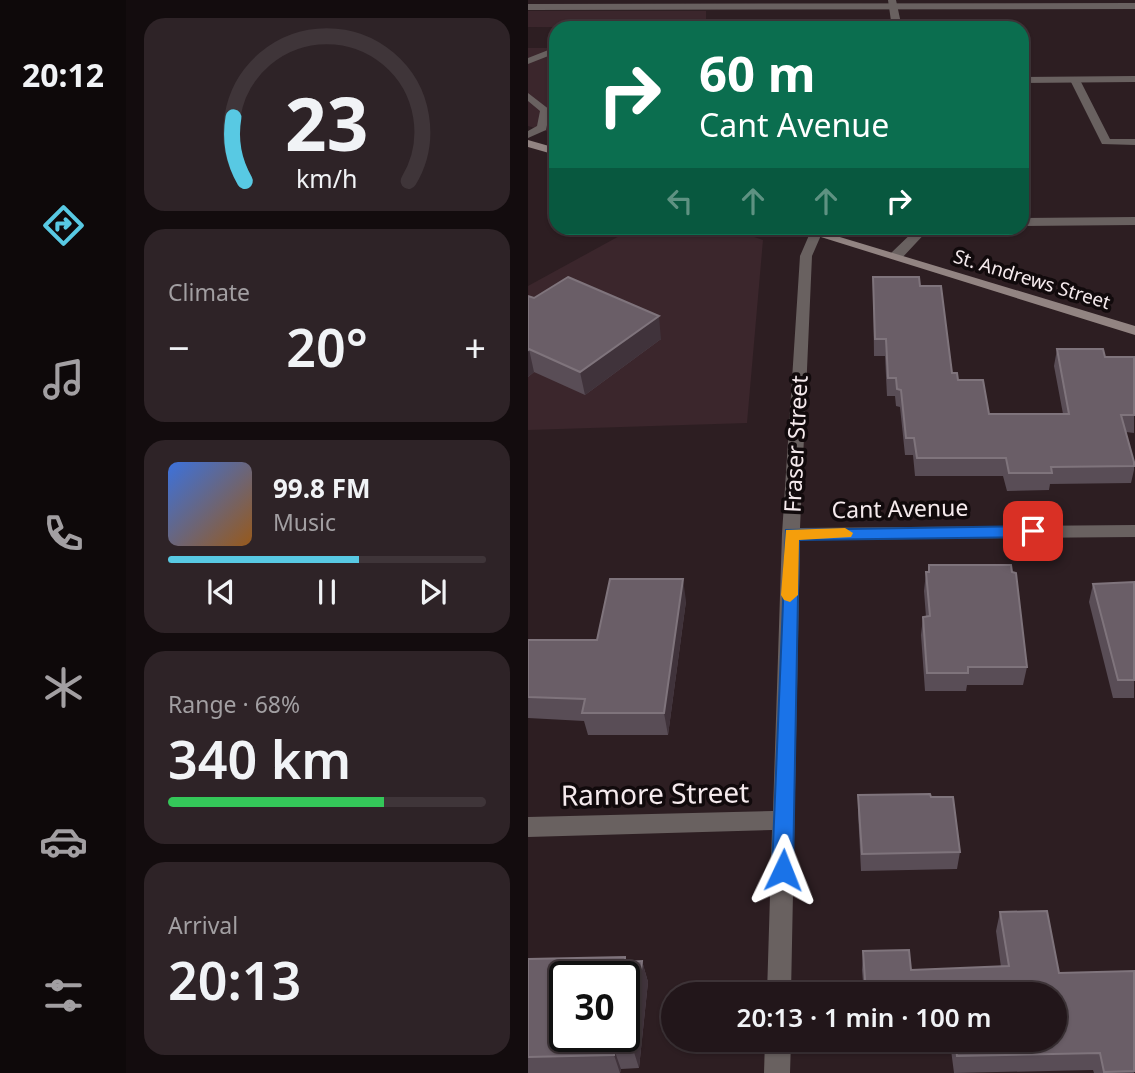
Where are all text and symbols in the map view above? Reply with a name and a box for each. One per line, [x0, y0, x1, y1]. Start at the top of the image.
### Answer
text: 60 m [699, 40, 816, 106]
icon: right [584, 49, 675, 140]
text: 20:12 [22, 53, 104, 96]
text: 23 [285, 73, 369, 172]
text: Cant Avenue [699, 103, 889, 146]
text: km/h [296, 160, 358, 194]
icon: left [661, 182, 699, 220]
icon: ahead [734, 182, 772, 220]
icon: ahead [807, 182, 845, 220]
icon: right [880, 182, 918, 220]
icon: directions [39, 201, 88, 250]
street label: St. Andrews Street [950, 243, 1114, 315]
text: Climate [168, 276, 250, 308]
text: 20° [286, 311, 368, 382]
text: − [168, 321, 190, 373]
text: + [464, 321, 486, 373]
icon: music [39, 355, 88, 404]
street label: Fraser Street [775, 374, 815, 513]
text: 99.8 FM [273, 470, 370, 506]
street label: Cant Avenue [831, 491, 969, 525]
pin [1003, 501, 1063, 561]
text: Music [273, 506, 336, 538]
icon: phone [39, 509, 88, 558]
icon: arrive [1014, 512, 1052, 550]
icon: previous [202, 573, 240, 611]
icon: pause [308, 573, 346, 611]
icon: next [414, 573, 452, 611]
icon: climate [39, 663, 88, 712]
text: Range · 68% [168, 688, 300, 720]
text: 340 km [168, 723, 351, 794]
street label: Ramore Street [560, 772, 750, 814]
icon: car [39, 817, 88, 866]
position arrow [746, 833, 820, 907]
text: Arrival [168, 909, 238, 941]
text: 20:13 [168, 944, 301, 1015]
speed limit sign: 30 [549, 961, 640, 1052]
icon: filters [39, 971, 88, 1020]
text: 20:13 · 1 min · 100 m [737, 999, 991, 1035]

